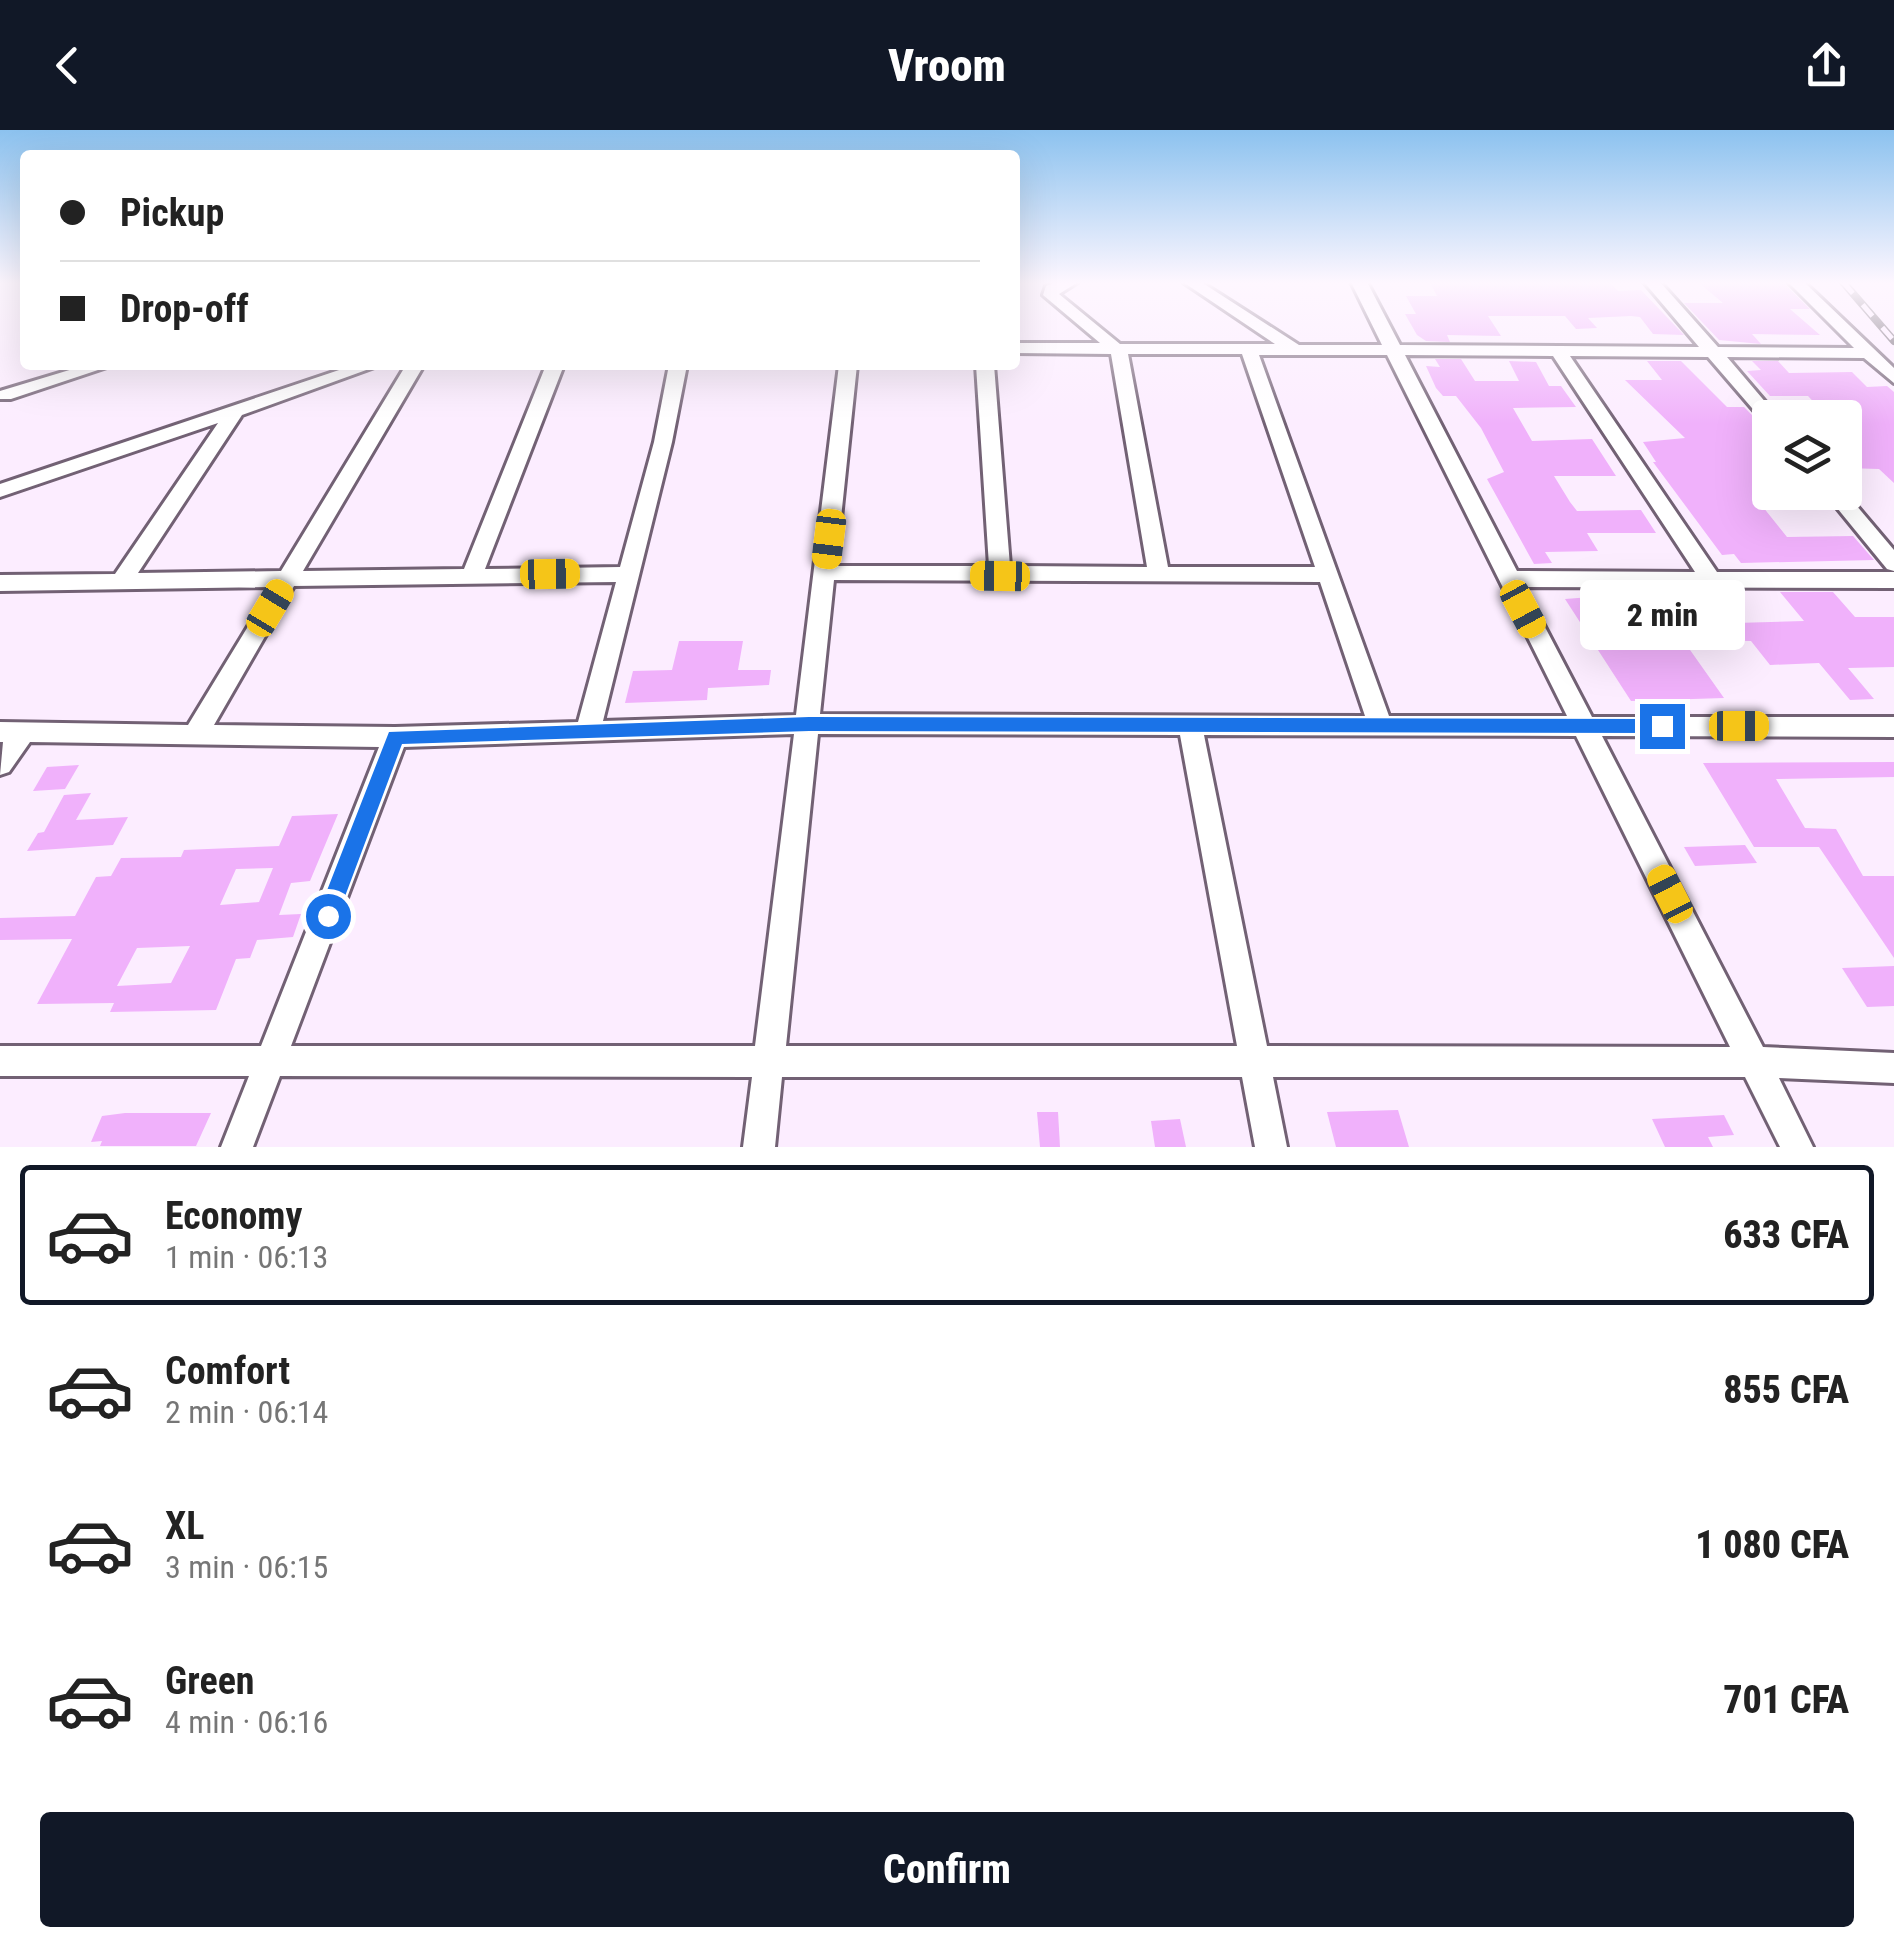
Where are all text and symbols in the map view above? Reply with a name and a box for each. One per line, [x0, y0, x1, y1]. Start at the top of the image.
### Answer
icon: back [40, 38, 95, 93]
icon: share [1799, 38, 1854, 93]
text: Vroom [888, 39, 1006, 92]
text: Pickup [120, 191, 224, 235]
text: Drop-off [120, 287, 249, 331]
map controls [1752, 400, 1862, 510]
button: layers [1752, 400, 1862, 510]
car [810, 507, 848, 571]
car [520, 558, 580, 590]
car [970, 560, 1030, 592]
car [242, 575, 298, 641]
car [1496, 575, 1550, 643]
callout: 2 min [1580, 581, 1744, 651]
text: 2 min [1627, 596, 1698, 634]
route end [1640, 704, 1685, 749]
car [1709, 711, 1769, 741]
car [1643, 860, 1697, 928]
route start [306, 894, 351, 939]
icon: car [45, 1190, 135, 1280]
text: Economy [165, 1194, 302, 1238]
text: 633 CFA [1723, 1213, 1849, 1257]
text: 1 min · 06:13 [165, 1238, 328, 1276]
icon: car [45, 1345, 135, 1435]
text: Comfort [165, 1349, 290, 1393]
text: 855 CFA [1723, 1368, 1849, 1412]
text: 2 min · 06:14 [165, 1393, 328, 1431]
icon: car [45, 1500, 135, 1590]
text: XL [165, 1504, 204, 1548]
text: 1 080 CFA [1695, 1523, 1849, 1567]
text: 3 min · 06:15 [165, 1548, 328, 1586]
icon: car [45, 1655, 135, 1745]
text: Green [165, 1659, 255, 1703]
text: 701 CFA [1723, 1678, 1849, 1722]
text: 4 min · 06:16 [165, 1703, 328, 1741]
button: Confirm [40, 1812, 1854, 1927]

